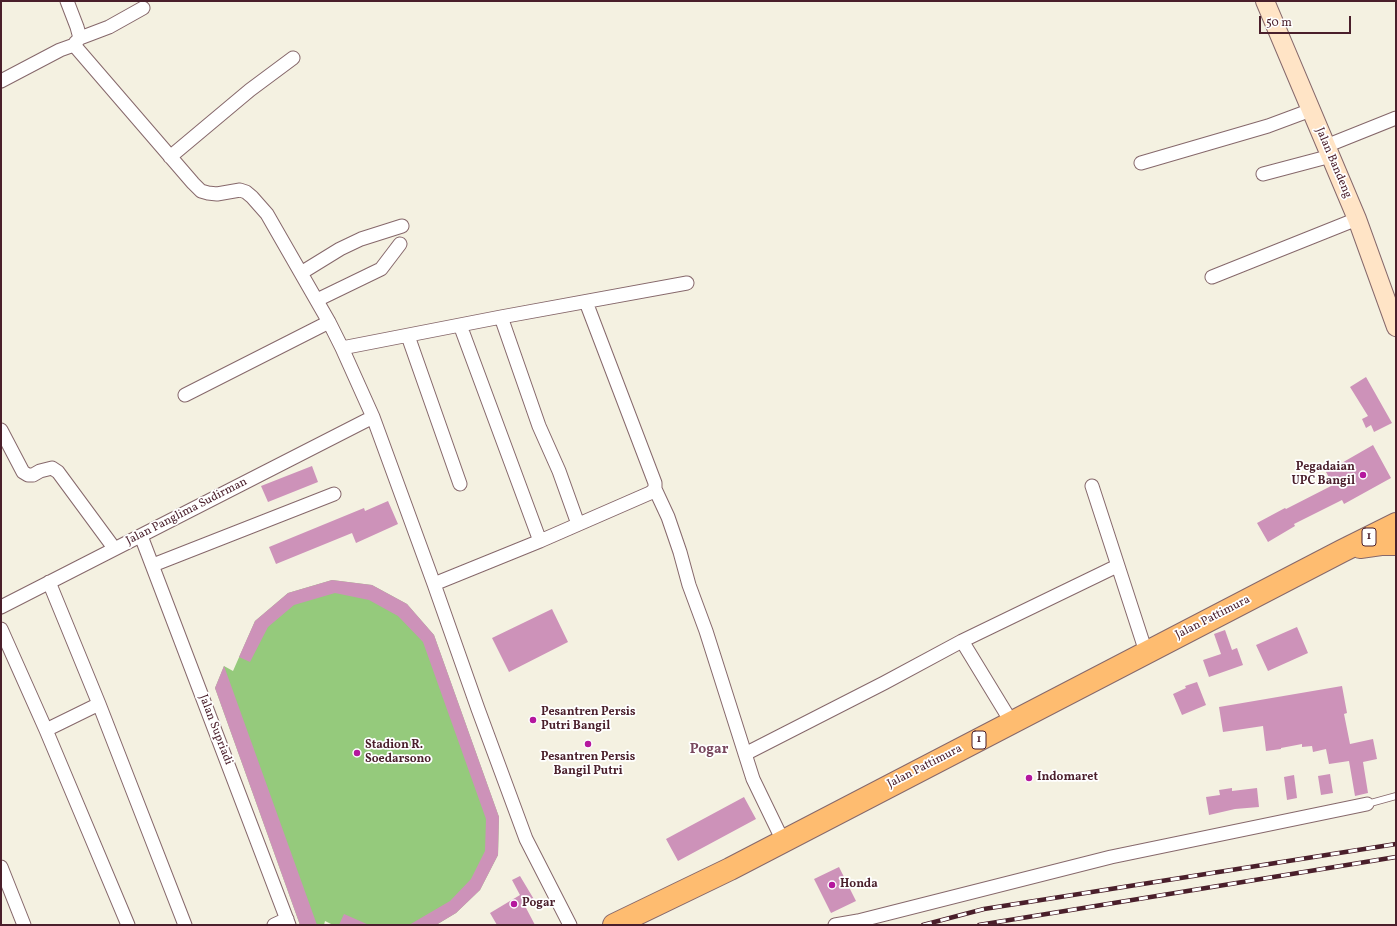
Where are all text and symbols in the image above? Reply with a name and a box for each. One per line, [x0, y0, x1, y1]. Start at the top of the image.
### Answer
scale bar [1261, 8, 1353, 34]
text: 50 m [1266, 15, 1292, 31]
street label: Jalan Bandeng [1312, 125, 1354, 201]
place label: Pegadaian UPC Bangil [1292, 461, 1355, 489]
marker: Pegadaian UPC Bangil [1358, 470, 1368, 480]
street label: Jalan Panglima Sudirman [124, 475, 250, 549]
road number: 1 [1362, 528, 1376, 546]
street label: Jalan Pattimura [1173, 593, 1253, 643]
street label: Jalan Supriadi [195, 693, 235, 767]
place label: Pesantren Persis Putri Bangil [541, 706, 636, 734]
marker: Pesantren Persis Putri Bangil [528, 715, 538, 725]
road number: 1 [972, 731, 986, 749]
place label: Stadion R. Soedarsono [365, 739, 431, 767]
marker: Pesantren Persis Bangil Putri [583, 739, 593, 749]
district label: Pogar [690, 742, 728, 758]
street label: Jalan Pattimura [885, 742, 965, 792]
marker: Stadion R. Soedarsono [352, 748, 362, 758]
place label: Pesantren Persis Bangil Putri [541, 751, 635, 779]
place label: Indomaret [1037, 771, 1098, 785]
marker: Indomaret [1024, 773, 1034, 783]
place label: Honda [840, 878, 878, 892]
marker: Honda [827, 880, 837, 890]
place label: Pogar [522, 897, 555, 911]
marker: Pogar [509, 899, 519, 909]

